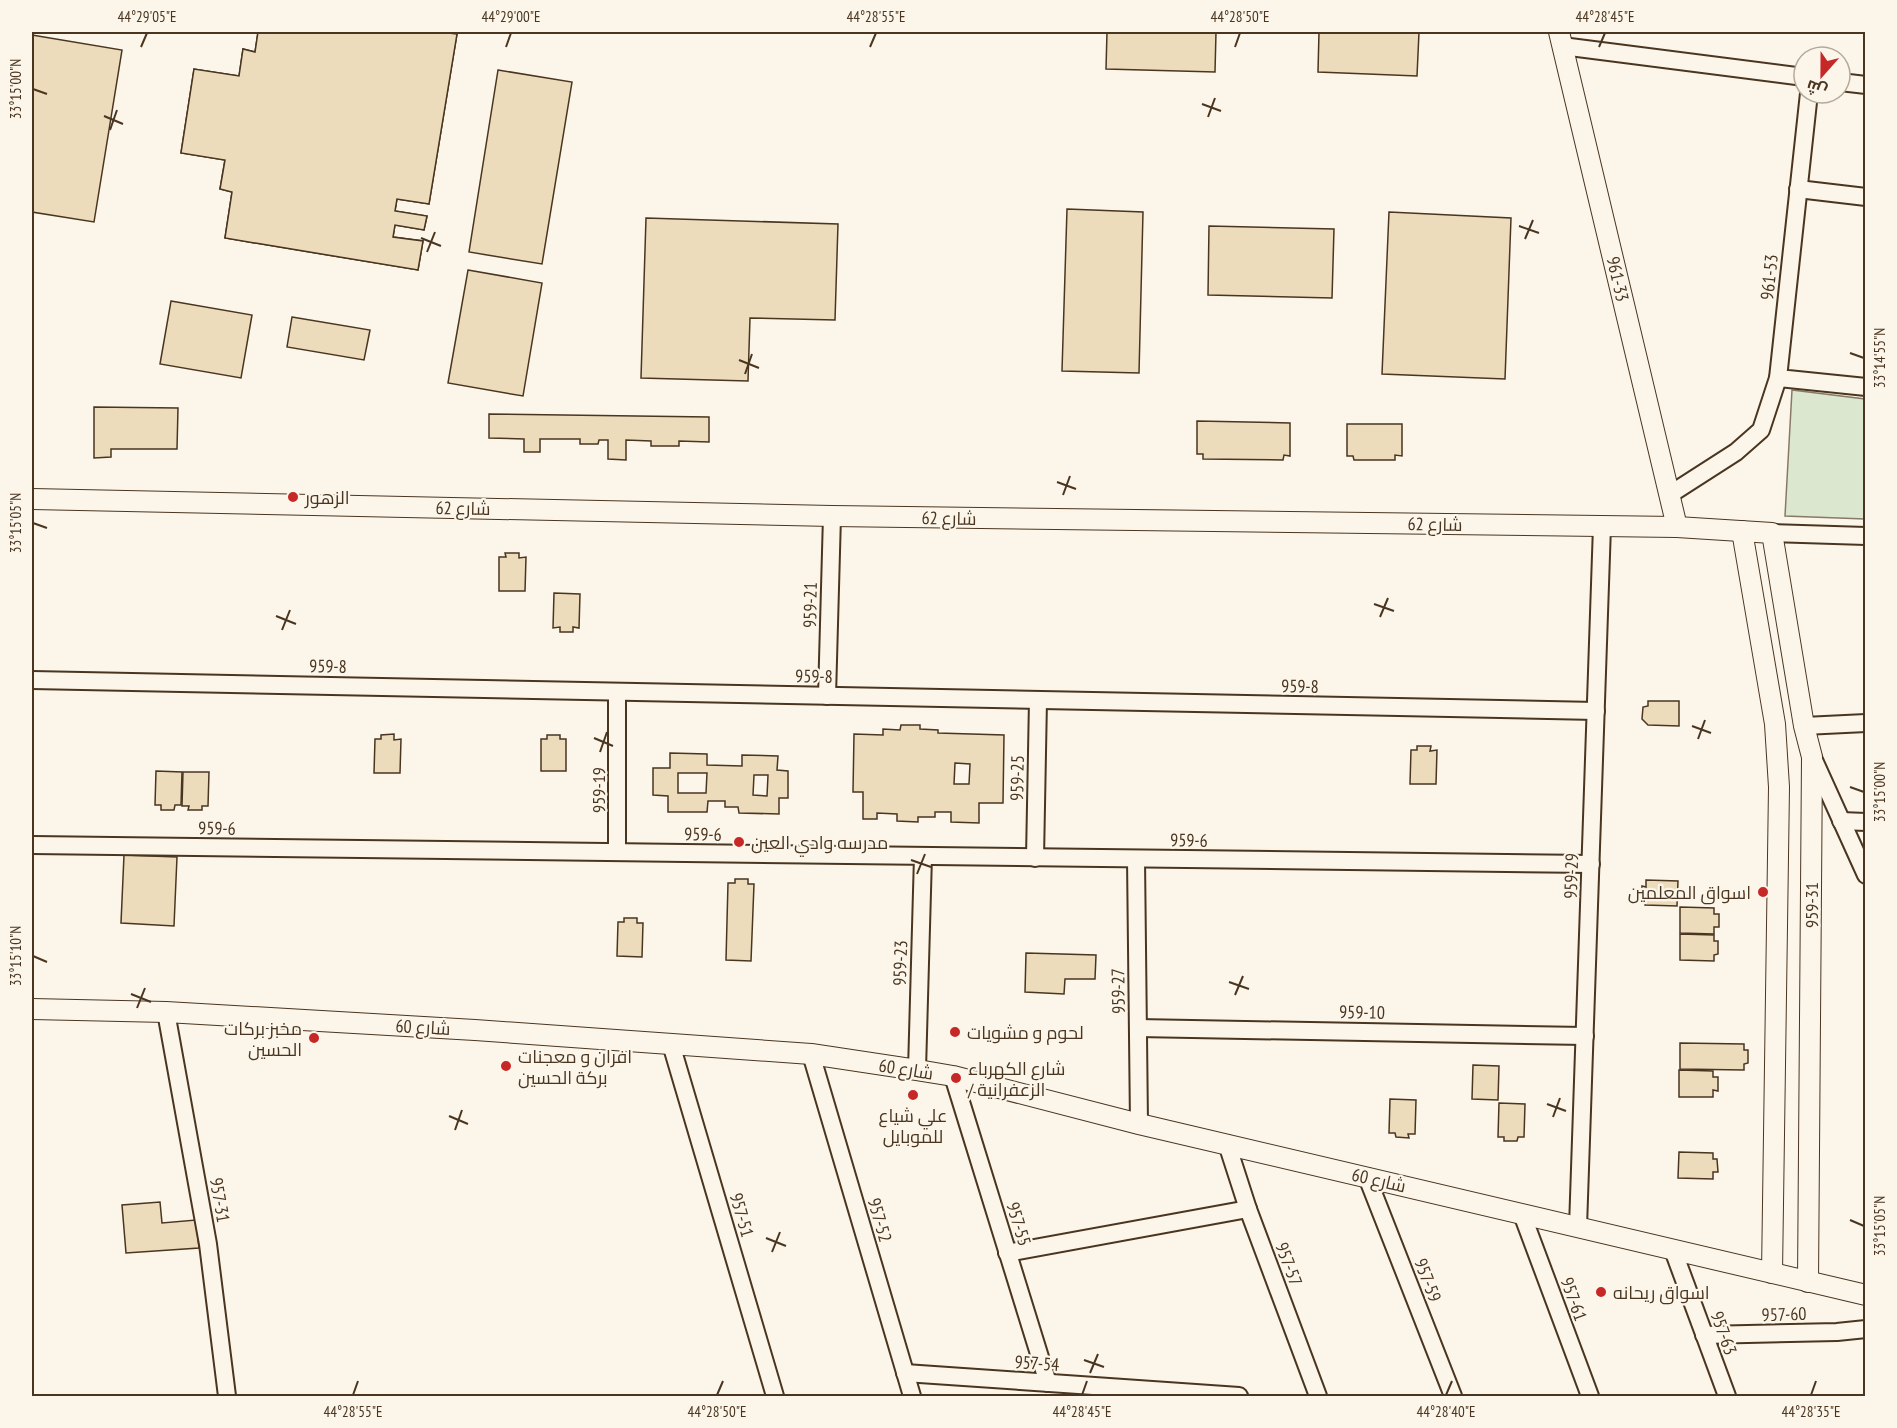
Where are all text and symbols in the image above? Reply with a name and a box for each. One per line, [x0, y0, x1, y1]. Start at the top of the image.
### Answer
text: 44°29'05"E [117, 7, 177, 26]
text: 44°29'00"E [481, 7, 541, 26]
text: 44°28'55"E [846, 7, 906, 26]
text: 44°28'50"E [1210, 7, 1270, 26]
text: 44°28'45"E [1575, 7, 1635, 26]
north arrow [1792, 45, 1852, 105]
text: 33°15'00"N [6, 59, 25, 119]
text: ش [1803, 76, 1830, 102]
street label: 961-53 [1755, 253, 1783, 301]
street label: 961-33 [1602, 254, 1634, 304]
text: 33°14'55"N [1870, 328, 1889, 388]
place label: الزهور [304, 486, 350, 509]
marker: الزهور [286, 490, 300, 504]
text: 33°15'05"N [6, 493, 25, 553]
street label: شارع 62 [435, 496, 491, 521]
street label: شارع 62 [921, 506, 977, 531]
street label: شارع 62 [1407, 512, 1463, 537]
street label: 959-21 [798, 582, 822, 628]
street label: 959-8 [309, 654, 347, 678]
street label: 959-8 [795, 664, 833, 688]
street label: 959-8 [1281, 674, 1319, 698]
street label: 959-25 [1005, 755, 1029, 801]
text: 33°15'00"N [1870, 762, 1889, 822]
street label: 959-19 [587, 767, 610, 813]
street label: 959-6 [198, 816, 236, 840]
street label: 959-6 [684, 822, 722, 846]
street label: 959-6 [1170, 828, 1208, 852]
place label: مدرسه وادي العين [751, 831, 888, 857]
marker: مدرسه وادي العين [732, 835, 746, 849]
street label: 959-29 [1559, 853, 1583, 899]
place label: اسواق المعلمين [1628, 881, 1751, 905]
street label: 959-31 [1800, 882, 1823, 928]
marker: اسواق المعلمين [1756, 885, 1770, 899]
text: 33°15'10"N [6, 926, 25, 986]
street label: 959-23 [888, 940, 912, 986]
street label: 959-27 [1106, 968, 1130, 1014]
street label: 959-10 [1339, 1000, 1385, 1024]
street label: شارع 60 [395, 1014, 451, 1041]
place label: مخبز بركات الحسين [224, 1017, 302, 1061]
place label: لحوم و مشويات [967, 1021, 1084, 1045]
marker: لحوم و مشويات [948, 1025, 962, 1039]
marker: مخبز بركات الحسين [307, 1031, 321, 1045]
place label: افران و معجنات بركة الحسين [518, 1045, 632, 1089]
street label: شارع 60 [877, 1053, 935, 1086]
place label: شارع الكهرباء / الزعفرانية [967, 1057, 1066, 1101]
marker: افران و معجنات بركة الحسين [499, 1059, 513, 1073]
marker: شارع الكهرباء / الزعفرانية [949, 1071, 963, 1085]
marker: علي شياع للموبايل [906, 1088, 920, 1102]
place label: علي شياع للموبايل [879, 1104, 947, 1148]
street label: شارع 60 [1349, 1163, 1408, 1198]
street label: 957-31 [205, 1176, 235, 1224]
street label: 957-51 [725, 1190, 759, 1240]
street label: 957-52 [863, 1195, 897, 1245]
text: 33°15'05"N [1870, 1196, 1889, 1256]
street label: 957-55 [1001, 1199, 1037, 1249]
street label: 957-57 [1270, 1239, 1308, 1289]
street label: 957-59 [1409, 1255, 1447, 1305]
street label: 957-61 [1556, 1274, 1592, 1324]
place label: اسواق ريحانه [1613, 1281, 1710, 1305]
marker: اسواق ريحانه [1594, 1285, 1608, 1299]
street label: 957-60 [1761, 1302, 1807, 1326]
street label: 957-63 [1706, 1308, 1742, 1358]
street label: 957-54 [1014, 1350, 1060, 1376]
text: 44°28'55"E [323, 1402, 383, 1421]
text: 44°28'50"E [687, 1402, 747, 1421]
text: 44°28'45"E [1052, 1402, 1112, 1421]
text: 44°28'40"E [1416, 1402, 1476, 1421]
text: 44°28'35"E [1781, 1402, 1841, 1421]

